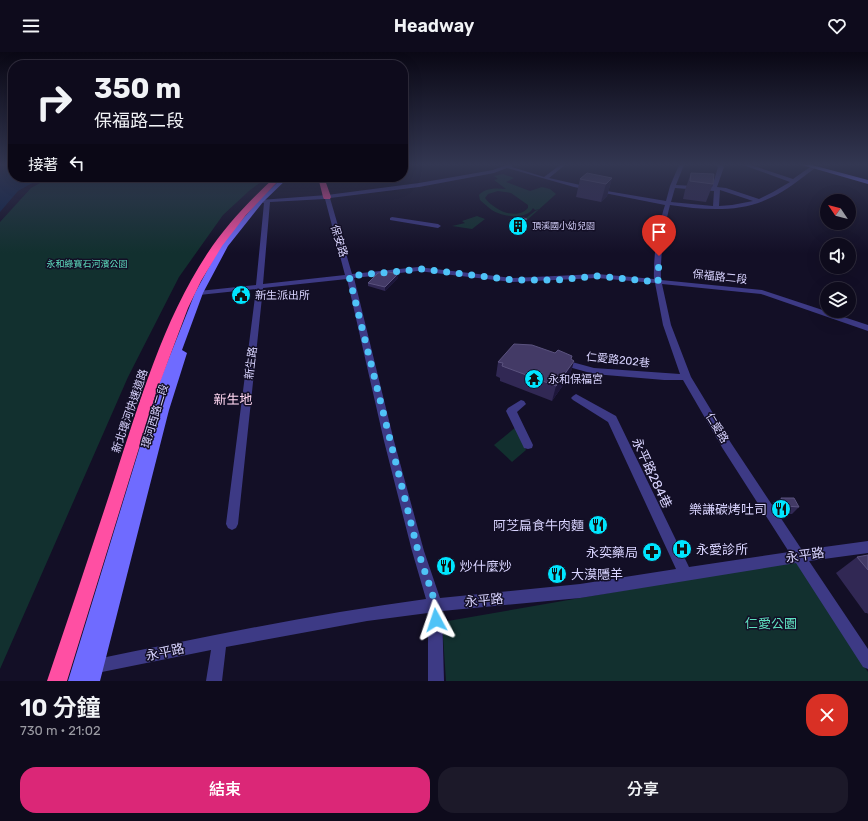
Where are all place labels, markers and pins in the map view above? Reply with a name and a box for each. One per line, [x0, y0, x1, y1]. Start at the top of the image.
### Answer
building icon: 頂溪國小幼兒園 [507, 215, 529, 237]
pin [642, 215, 676, 256]
place label: 頂溪國小幼兒園 [532, 221, 595, 231]
public building icon: 新生派出所 [230, 284, 252, 306]
place label: 新生派出所 [255, 289, 310, 302]
temple icon: 永和保福宮 [523, 368, 545, 390]
place label: 永和保福宮 [548, 373, 603, 386]
restaurant icon: 樂謙碳烤吐司 [770, 498, 792, 520]
place label: 樂謙碳烤吐司 [689, 502, 767, 517]
restaurant icon: 阿芝扁食牛肉麵 [587, 514, 609, 536]
place label: 阿芝扁食牛肉麵 [493, 518, 584, 533]
hospital icon: 永愛診所 [671, 538, 693, 560]
pharmacy icon: 永奕藥局 [641, 541, 663, 563]
place label: 永愛診所 [696, 542, 748, 557]
place label: 永奕藥局 [586, 545, 638, 560]
restaurant icon: 炒什麼炒 [435, 555, 457, 577]
place label: 炒什麼炒 [460, 559, 512, 574]
restaurant icon: 大漠隱羊 [546, 563, 568, 585]
place label: 大漠隱羊 [571, 567, 623, 582]

